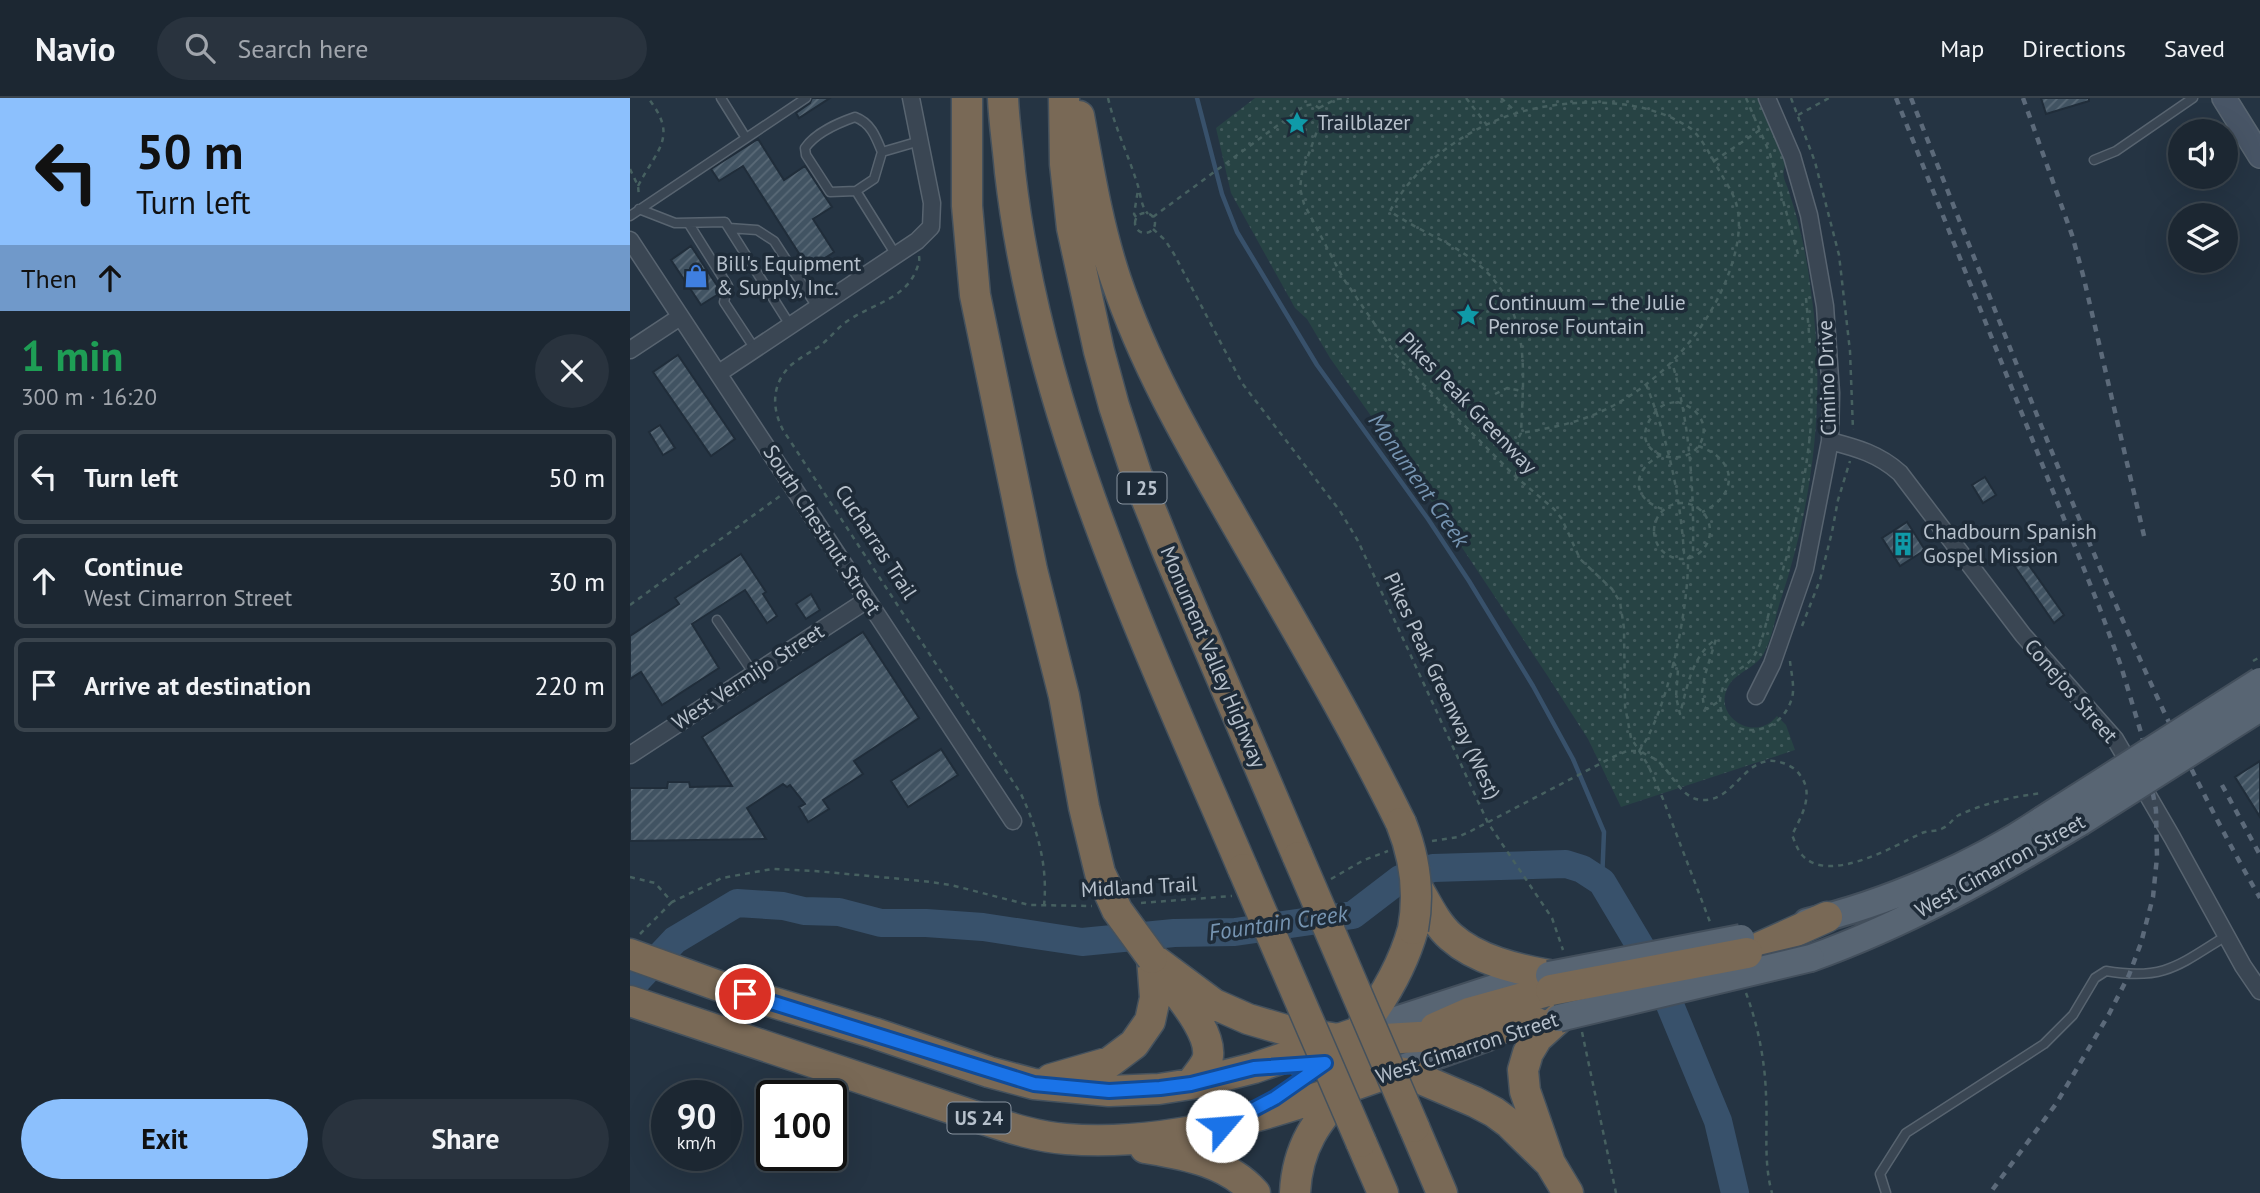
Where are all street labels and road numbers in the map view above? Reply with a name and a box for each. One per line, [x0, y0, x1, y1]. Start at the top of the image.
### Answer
street label: Cimino Drive [1811, 320, 1842, 436]
street label: Pikes Peak Greenway [1393, 326, 1543, 480]
street label: South Chestnut Street [757, 440, 887, 620]
road number: I 25 [1118, 472, 1166, 504]
street label: Cucharras Trail [829, 479, 924, 604]
street label: Monument Valley Highway [1154, 542, 1273, 772]
street label: Pikes Peak Greenway (West) [1378, 568, 1507, 804]
street label: West Vermijo Street [667, 617, 829, 736]
street label: Conejos Street [2019, 633, 2124, 748]
street label: West Cimarron Street [1910, 808, 2089, 923]
street label: Midland Trail [1080, 870, 1198, 903]
street label: West Cimarron Street [1372, 1005, 1561, 1090]
road number: US 24 [948, 1102, 1010, 1134]

